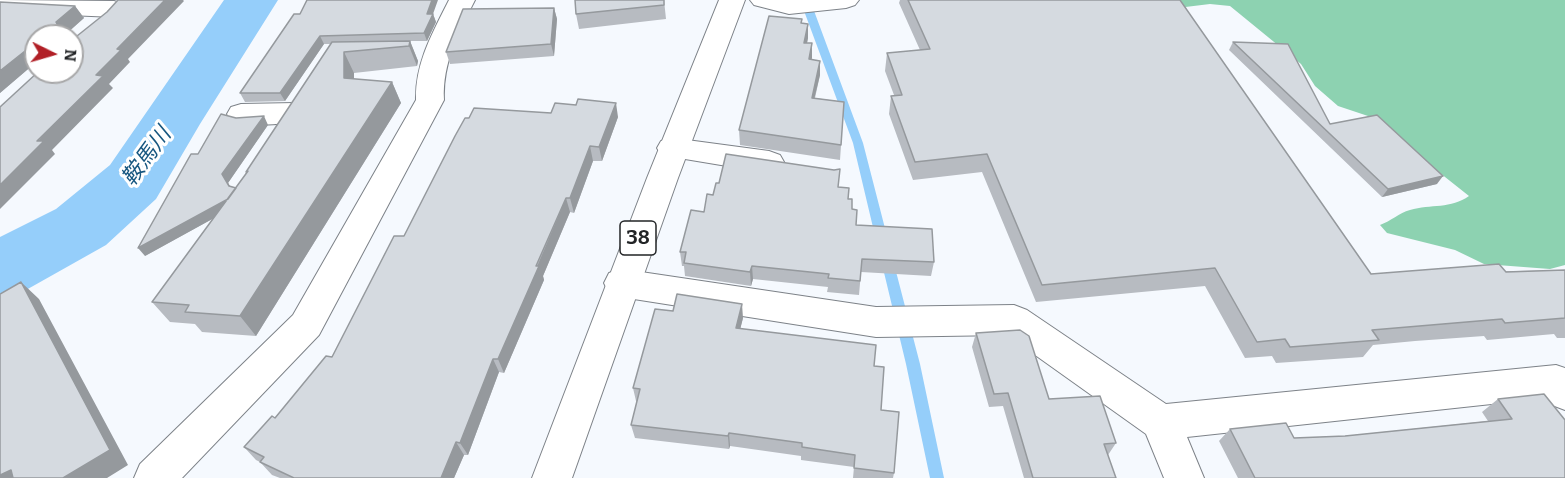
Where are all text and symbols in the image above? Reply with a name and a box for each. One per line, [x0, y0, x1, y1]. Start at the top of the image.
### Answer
north arrow [24, 24, 84, 84]
text: N [60, 48, 80, 62]
water label: 鞍馬川 [117, 123, 177, 191]
road number: 38 [620, 221, 656, 255]

